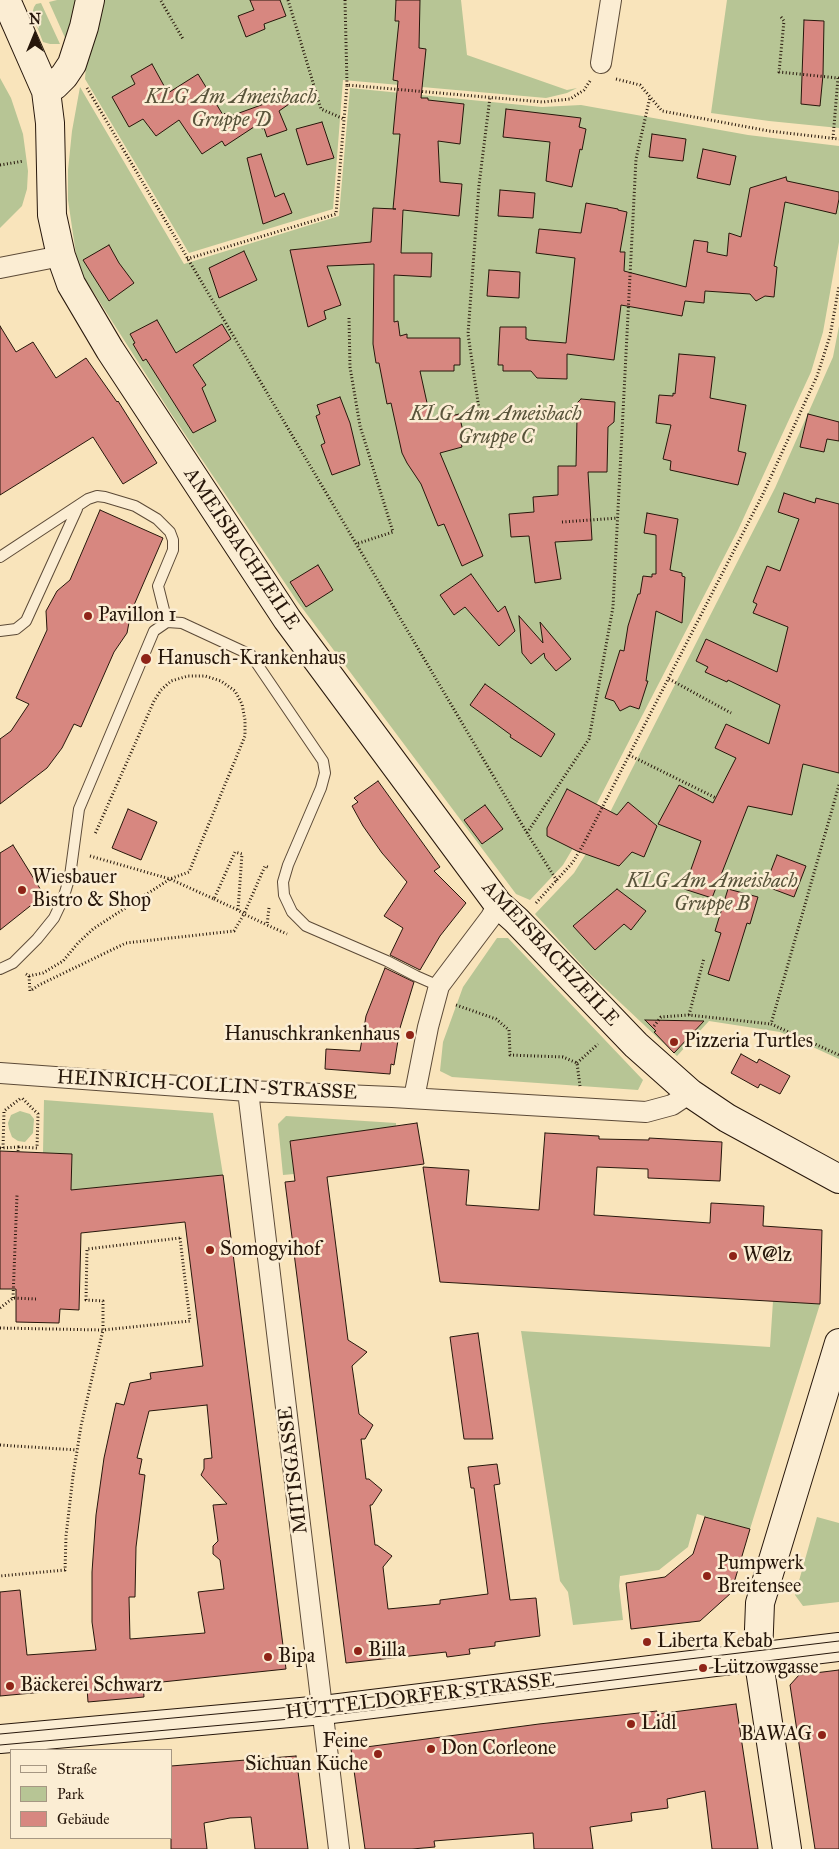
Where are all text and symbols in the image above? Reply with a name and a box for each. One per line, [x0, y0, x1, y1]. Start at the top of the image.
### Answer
north arrow [10, 10, 60, 60]
text: N [29, 11, 41, 28]
park label: KLG Am Ameisbach Gruppe D [145, 86, 317, 133]
park label: KLG Am Ameisbach Gruppe C [410, 403, 582, 450]
street label: AMEISBACHZEILE [178, 463, 304, 635]
place label: Pavillon 1 [98, 604, 177, 628]
marker: Pavillon 1 [82, 610, 94, 622]
place label: Hanusch-Krankenhaus [157, 647, 346, 671]
marker: Hanusch-Krankenhaus [139, 652, 153, 666]
place label: Wiesbauer Bistro & Shop [32, 866, 151, 913]
park label: KLG Am Ameisbach Gruppe B [626, 870, 798, 917]
street label: AMEISBACHZEILE [476, 876, 624, 1032]
marker: Wiesbauer Bistro & Shop [16, 884, 28, 896]
place label: Hanuschkrankenhaus [224, 1023, 400, 1047]
marker: Hanuschkrankenhaus [404, 1029, 416, 1041]
place label: Pizzeria Turtles [684, 1030, 813, 1054]
marker: Pizzeria Turtles [668, 1036, 680, 1048]
street label: HEINRICH-COLLIN-STRASSE [56, 1066, 358, 1106]
place label: Somogyihof [220, 1238, 321, 1262]
marker: Somogyihof [204, 1244, 216, 1256]
place label: W@lz [743, 1244, 792, 1268]
marker: W@lz [727, 1250, 739, 1262]
street label: MITISGASSE [274, 1405, 314, 1535]
place label: Pumpwerk Breitensee [717, 1552, 804, 1599]
marker: Pumpwerk Breitensee [701, 1570, 713, 1582]
place label: Liberta Kebab [657, 1630, 773, 1654]
marker: Liberta Kebab [641, 1636, 653, 1648]
place label: Billa [368, 1639, 406, 1663]
place label: Bipa [278, 1645, 315, 1669]
marker: Billa [352, 1645, 364, 1657]
marker: Bipa [262, 1651, 274, 1663]
place label: Lützowgasse [713, 1656, 819, 1680]
marker: Lützowgasse [697, 1662, 709, 1674]
street label: HÜTTELDORFER STRASSE [284, 1669, 556, 1725]
place label: Bäckerei Schwarz [20, 1674, 162, 1698]
marker: Bäckerei Schwarz [4, 1680, 16, 1692]
place label: Lidl [641, 1712, 677, 1736]
marker: Lidl [625, 1718, 637, 1730]
place label: BAWAG [741, 1723, 812, 1747]
marker: BAWAG [816, 1729, 828, 1741]
place label: Feine Sichuan Küche [245, 1730, 368, 1777]
place label: Don Corleone [441, 1737, 556, 1761]
marker: Don Corleone [425, 1743, 437, 1755]
marker: Feine Sichuan Küche [372, 1748, 384, 1760]
legend [10, 1749, 172, 1839]
text: Straße [57, 1760, 97, 1778]
text: Park [57, 1785, 84, 1803]
text: Gebäude [57, 1810, 110, 1828]

